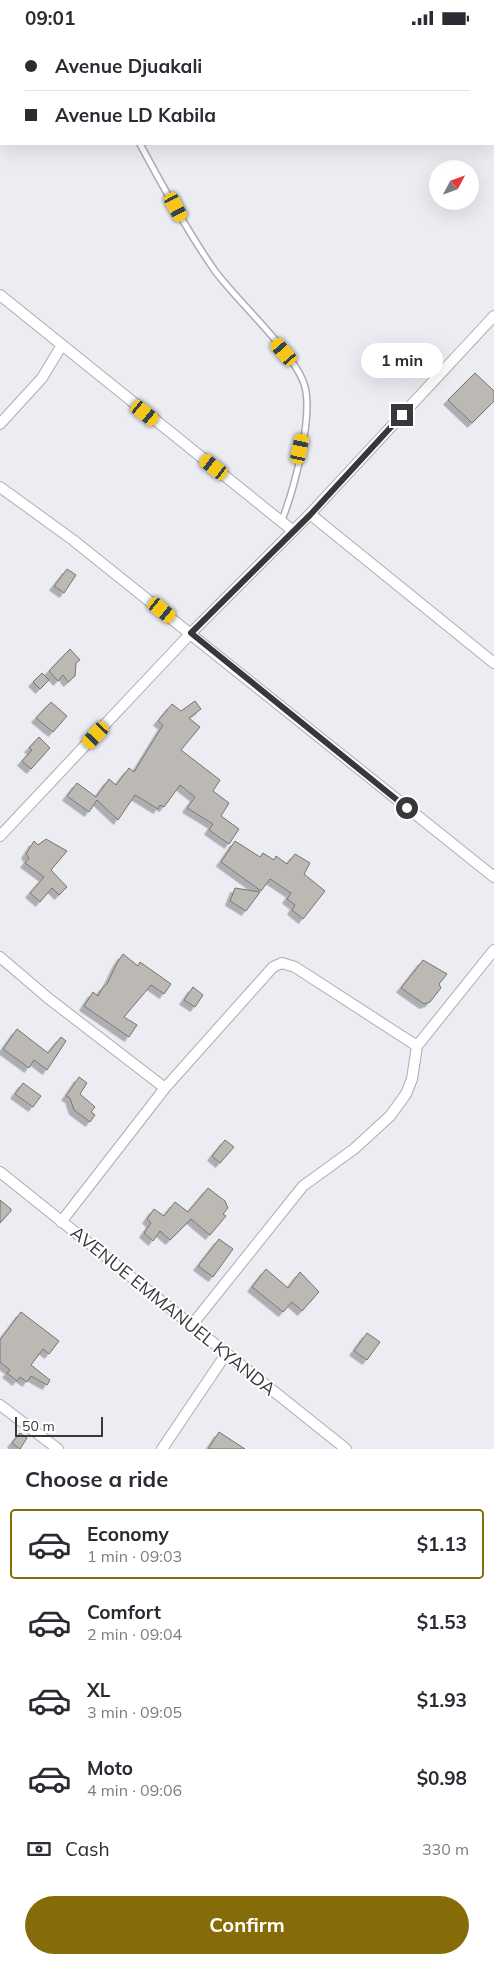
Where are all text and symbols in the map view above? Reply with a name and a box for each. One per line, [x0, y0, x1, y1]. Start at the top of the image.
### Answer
text: 09:01 [25, 6, 75, 30]
text: Avenue Djuakali [55, 54, 202, 78]
text: Avenue LD Kabila [55, 103, 216, 127]
north arrow [429, 160, 479, 210]
map controls [429, 160, 479, 210]
car [162, 190, 189, 224]
car [268, 336, 299, 368]
callout: 1 min [361, 343, 443, 377]
text: 1 min [381, 350, 423, 370]
car [128, 398, 161, 428]
route end [391, 404, 413, 426]
car [289, 433, 310, 465]
car [197, 452, 230, 482]
car [145, 595, 178, 625]
car [80, 719, 111, 751]
route start [396, 797, 418, 819]
street label: AVENUE EMMANUEL KYANDA [66, 1221, 281, 1401]
scale bar [15, 1414, 102, 1437]
text: 50 m [22, 1417, 55, 1435]
text: Choose a ride [25, 1465, 168, 1493]
icon: car [27, 1522, 72, 1567]
text: Economy [87, 1522, 169, 1546]
text: $1.13 [417, 1532, 467, 1556]
text: 1 min · 09:03 [87, 1546, 182, 1566]
icon: car [27, 1600, 72, 1645]
text: Comfort [87, 1600, 161, 1624]
text: $1.53 [417, 1610, 467, 1634]
text: 2 min · 09:04 [87, 1624, 182, 1644]
icon: car [27, 1678, 72, 1723]
text: XL [87, 1678, 110, 1702]
text: $1.93 [417, 1688, 467, 1712]
text: 3 min · 09:05 [87, 1702, 182, 1722]
icon: car [27, 1756, 72, 1801]
text: Moto [87, 1756, 133, 1780]
text: $0.98 [417, 1766, 467, 1790]
text: 4 min · 09:06 [87, 1780, 182, 1800]
icon: cash [25, 1835, 53, 1863]
text: Cash [65, 1837, 110, 1861]
text: 330 m [422, 1839, 469, 1859]
button: Confirm [25, 1896, 469, 1954]

